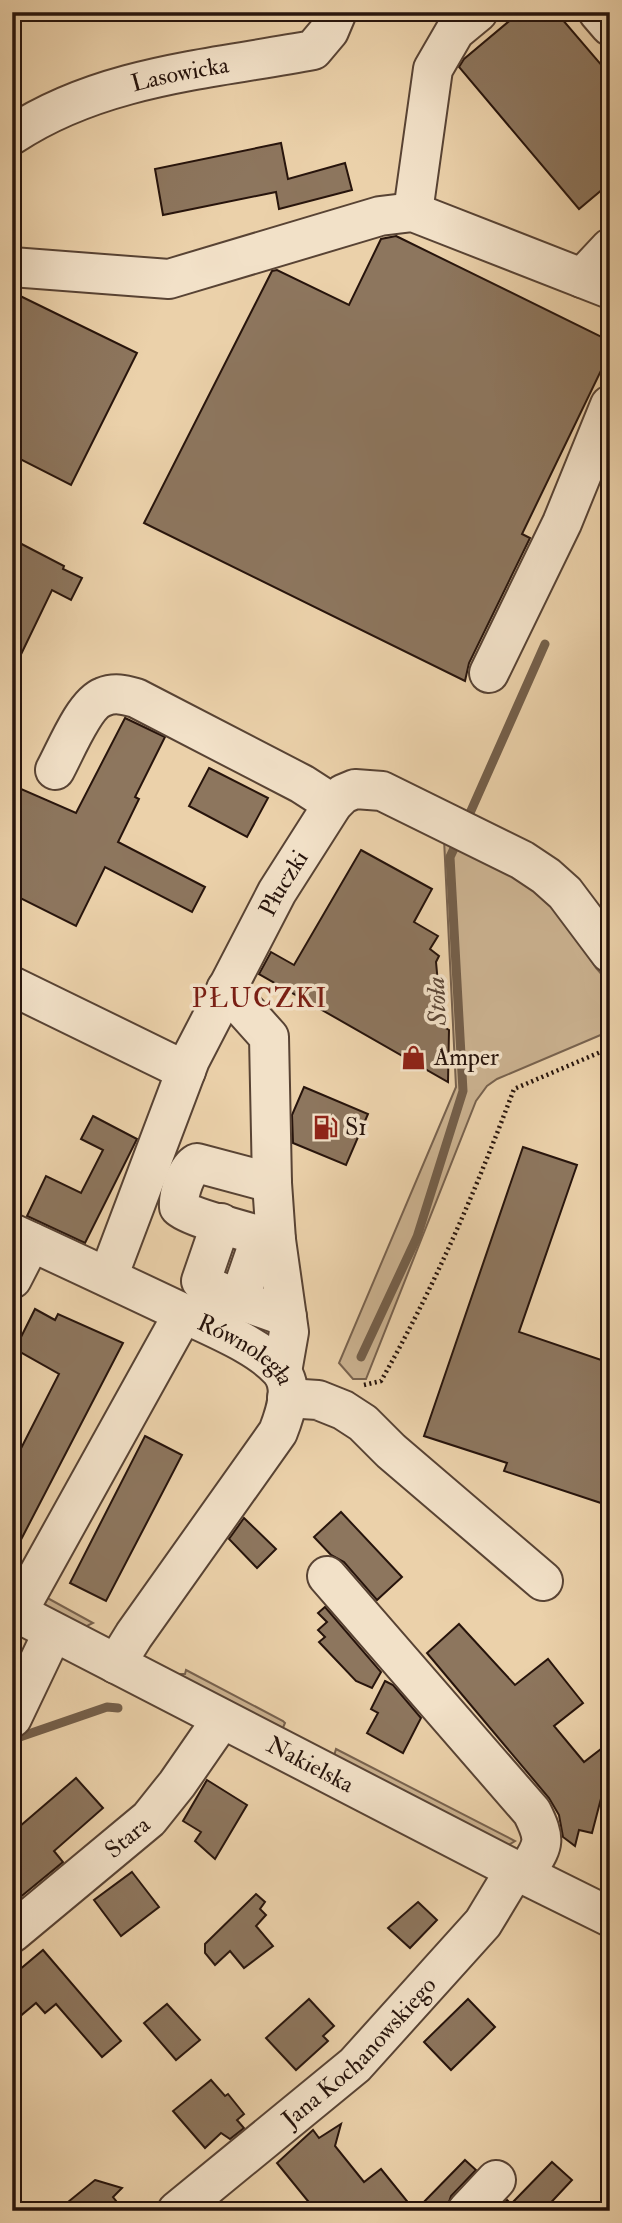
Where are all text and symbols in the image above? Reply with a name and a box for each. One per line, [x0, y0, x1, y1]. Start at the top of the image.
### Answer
street label: Lasowicka [128, 49, 232, 99]
street label: Płuczki [252, 844, 315, 921]
water label: Stoła [420, 976, 454, 1027]
district label: PŁUCZKI [192, 983, 328, 1015]
place label: Amper [433, 1042, 499, 1073]
shop icon: Amper [400, 1043, 428, 1071]
place label: S1 [345, 1112, 367, 1143]
fuel station icon: S1 [311, 1113, 339, 1141]
street label: Równoległa [192, 1307, 302, 1390]
street label: Nakielska [262, 1729, 360, 1800]
street label: Stara [98, 1808, 157, 1865]
street label: Jana Kochanowskiego [274, 1970, 443, 2135]

